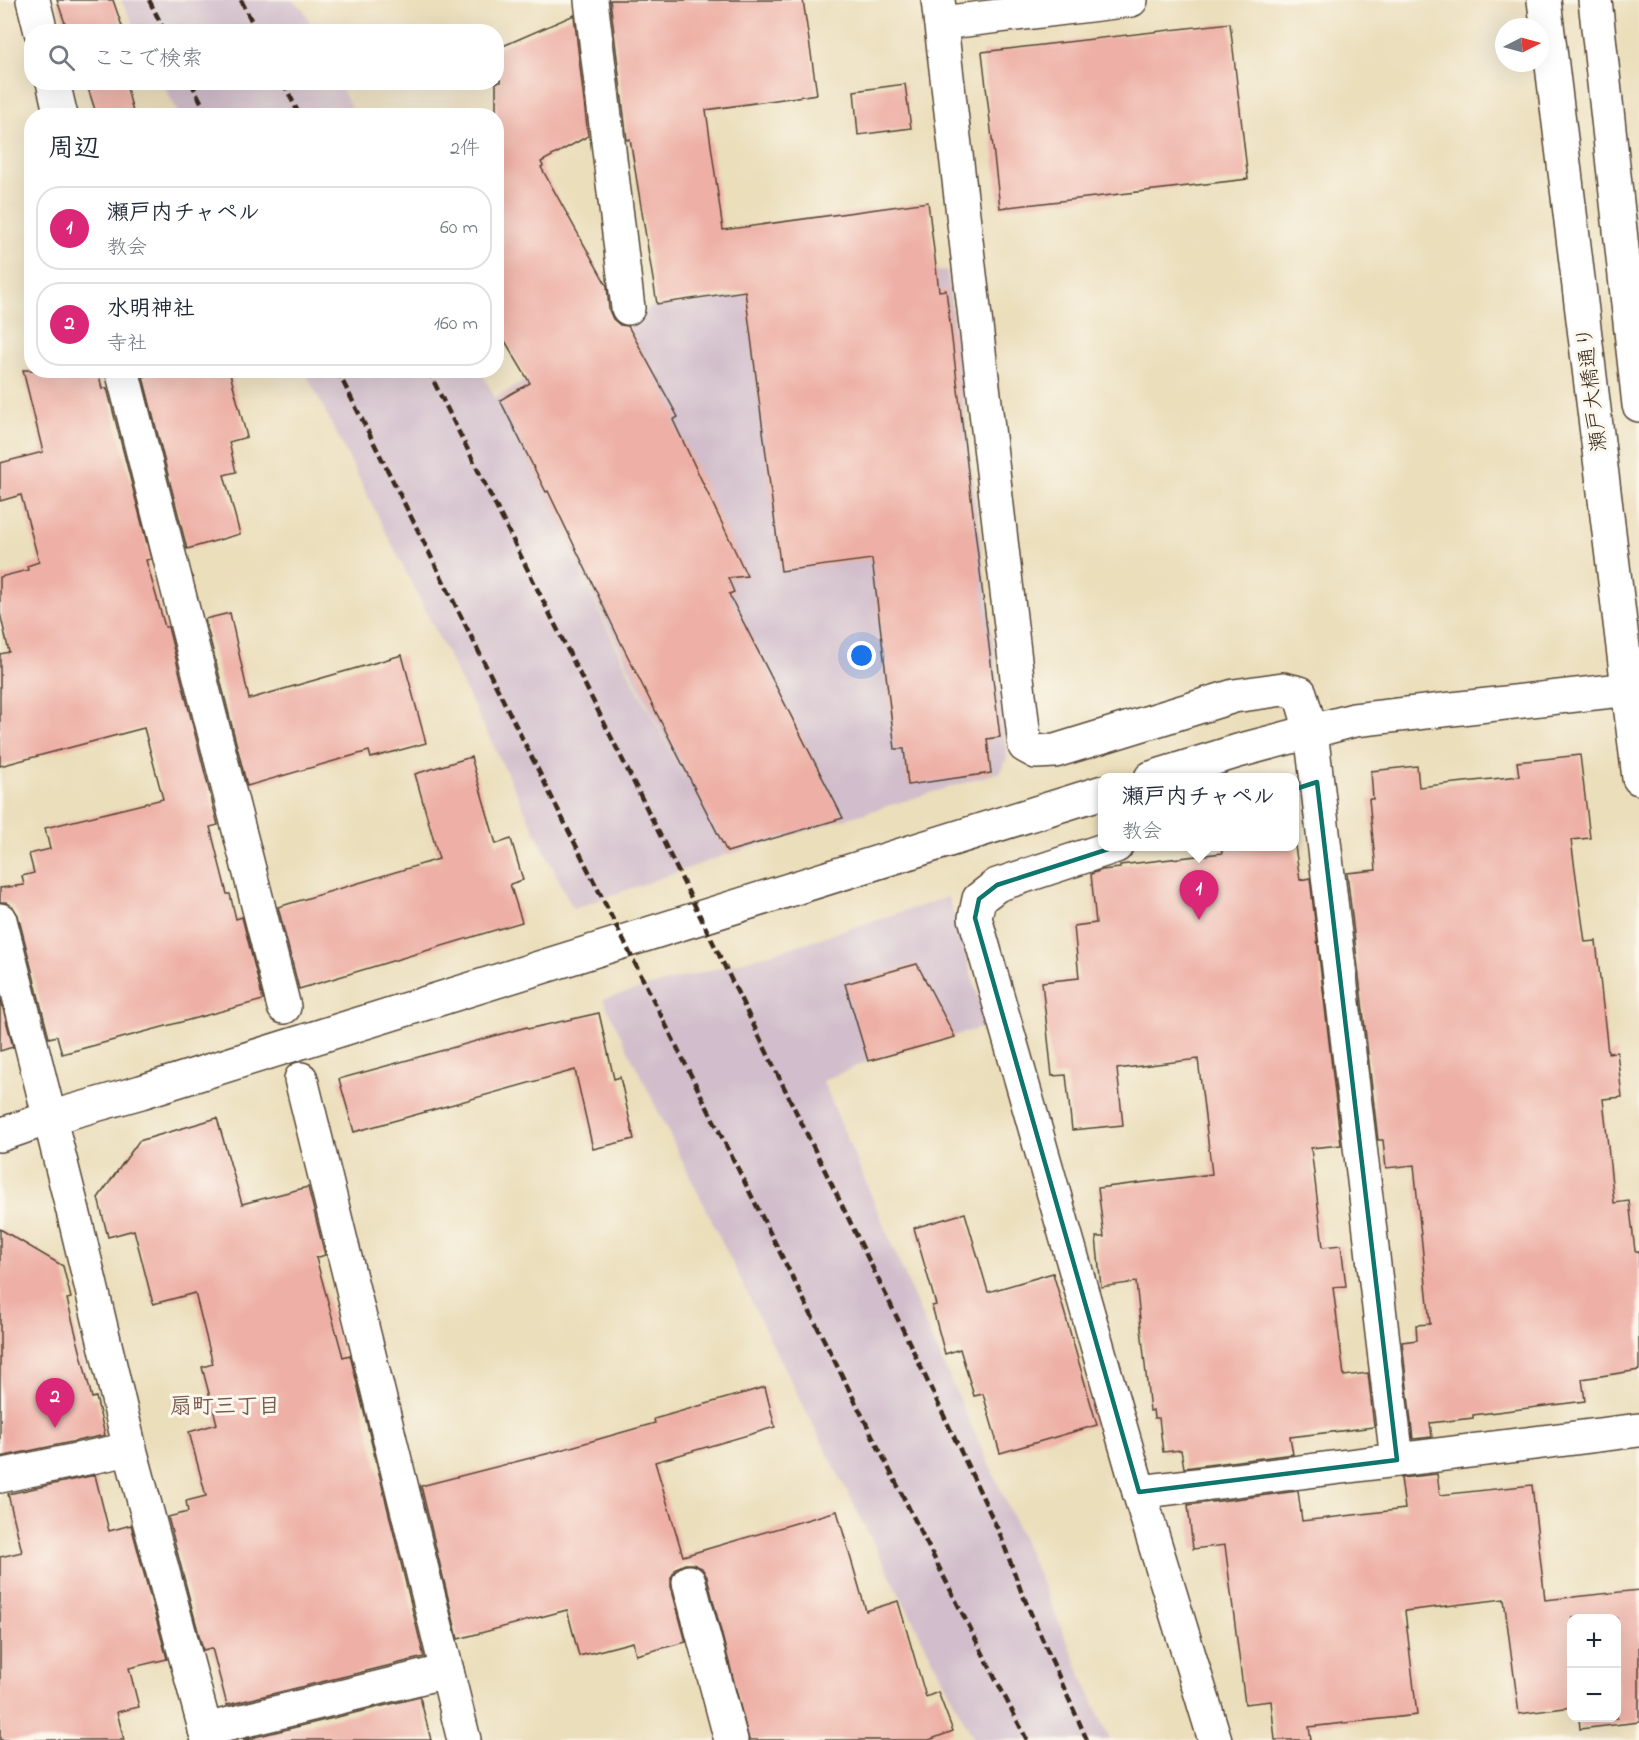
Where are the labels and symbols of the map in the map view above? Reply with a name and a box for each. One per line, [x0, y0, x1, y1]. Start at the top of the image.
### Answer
north arrow [1495, 18, 1549, 72]
street label: 瀬戸大橋通り [1570, 324, 1616, 453]
your location [847, 641, 876, 670]
pin: 1 [1180, 870, 1218, 920]
pin: 2 [36, 1378, 74, 1428]
district label: 扇町三丁目 [170, 1392, 280, 1424]

